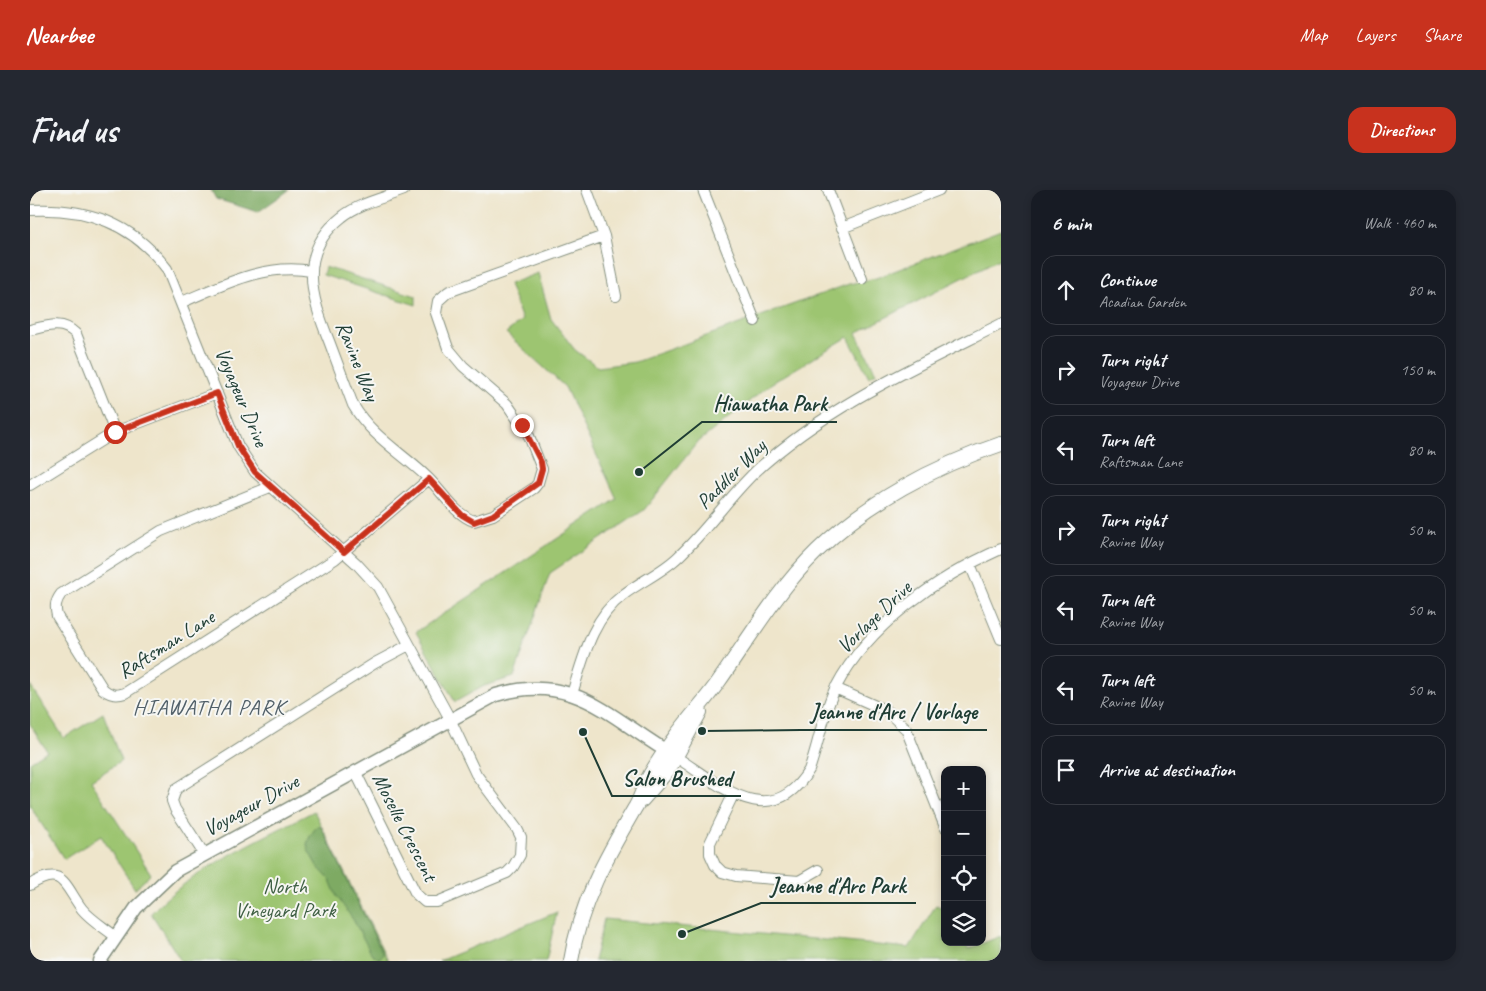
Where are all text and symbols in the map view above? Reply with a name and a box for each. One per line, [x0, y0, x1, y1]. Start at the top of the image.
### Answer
text: Nearbee [25, 20, 93, 50]
text: Map [1300, 24, 1328, 46]
text: Layers [1356, 24, 1395, 46]
text: Share [1423, 24, 1461, 46]
button: Directions [1348, 107, 1456, 153]
text: Find us [30, 108, 117, 153]
text: 6 min [1051, 210, 1092, 236]
text: Walk · 460 m [1364, 213, 1436, 233]
text: Continue [1099, 268, 1156, 292]
icon: ahead [1052, 276, 1080, 304]
text: 80 m [1408, 280, 1435, 300]
text: Acadian Garden [1099, 292, 1186, 312]
street label: Ravine Way [330, 317, 386, 406]
street label: Voyageur Drive [210, 344, 275, 451]
text: Turn right [1099, 348, 1166, 372]
icon: right [1052, 356, 1080, 384]
text: 150 m [1401, 360, 1435, 380]
text: Voyageur Drive [1099, 372, 1179, 392]
callout: Hiawatha Park [702, 385, 837, 422]
text: Hiawatha Park [713, 390, 829, 418]
route end [511, 414, 534, 437]
route start [104, 421, 127, 444]
text: Turn left [1099, 428, 1154, 452]
street label: Paddler Way [691, 432, 773, 514]
icon: left [1052, 436, 1080, 464]
text: 80 m [1408, 440, 1435, 460]
text: Raftsman Lane [1099, 452, 1182, 472]
text: Turn right [1099, 508, 1166, 532]
icon: right [1052, 516, 1080, 544]
text: 50 m [1408, 520, 1435, 540]
text: Ravine Way [1099, 532, 1163, 552]
street label: Vorlage Drive [831, 574, 918, 659]
text: Turn left [1099, 588, 1154, 612]
icon: left [1052, 596, 1080, 624]
text: 50 m [1408, 600, 1435, 620]
street label: Raftsman Lane [113, 603, 221, 684]
text: Ravine Way [1099, 612, 1163, 632]
text: Turn left [1099, 668, 1154, 692]
icon: left [1052, 676, 1080, 704]
text: 50 m [1408, 680, 1435, 700]
text: Ravine Way [1099, 692, 1163, 712]
district label: HIAWATHA PARK [133, 693, 288, 721]
callout: Jeanne d'Arc / Vorlage [801, 693, 987, 730]
text: Jeanne d'Arc / Vorlage [809, 698, 979, 726]
icon: arrive [1052, 756, 1080, 784]
text: Arrive at destination [1099, 758, 1235, 782]
callout: Salon Brushed [612, 759, 741, 796]
text: Salon Brushed [622, 765, 736, 793]
map controls [941, 766, 986, 946]
button: + [941, 766, 986, 811]
street label: Voyageur Drive [199, 768, 304, 842]
street label: Moselle Crescent [367, 769, 444, 887]
button: − [941, 811, 986, 856]
button: locate [941, 856, 986, 901]
callout: Jeanne d'Arc Park [761, 866, 916, 903]
text: Jeanne d'Arc Park [769, 872, 907, 900]
park label: North Vineyard Park [235, 873, 337, 923]
button: layers [941, 901, 986, 946]

